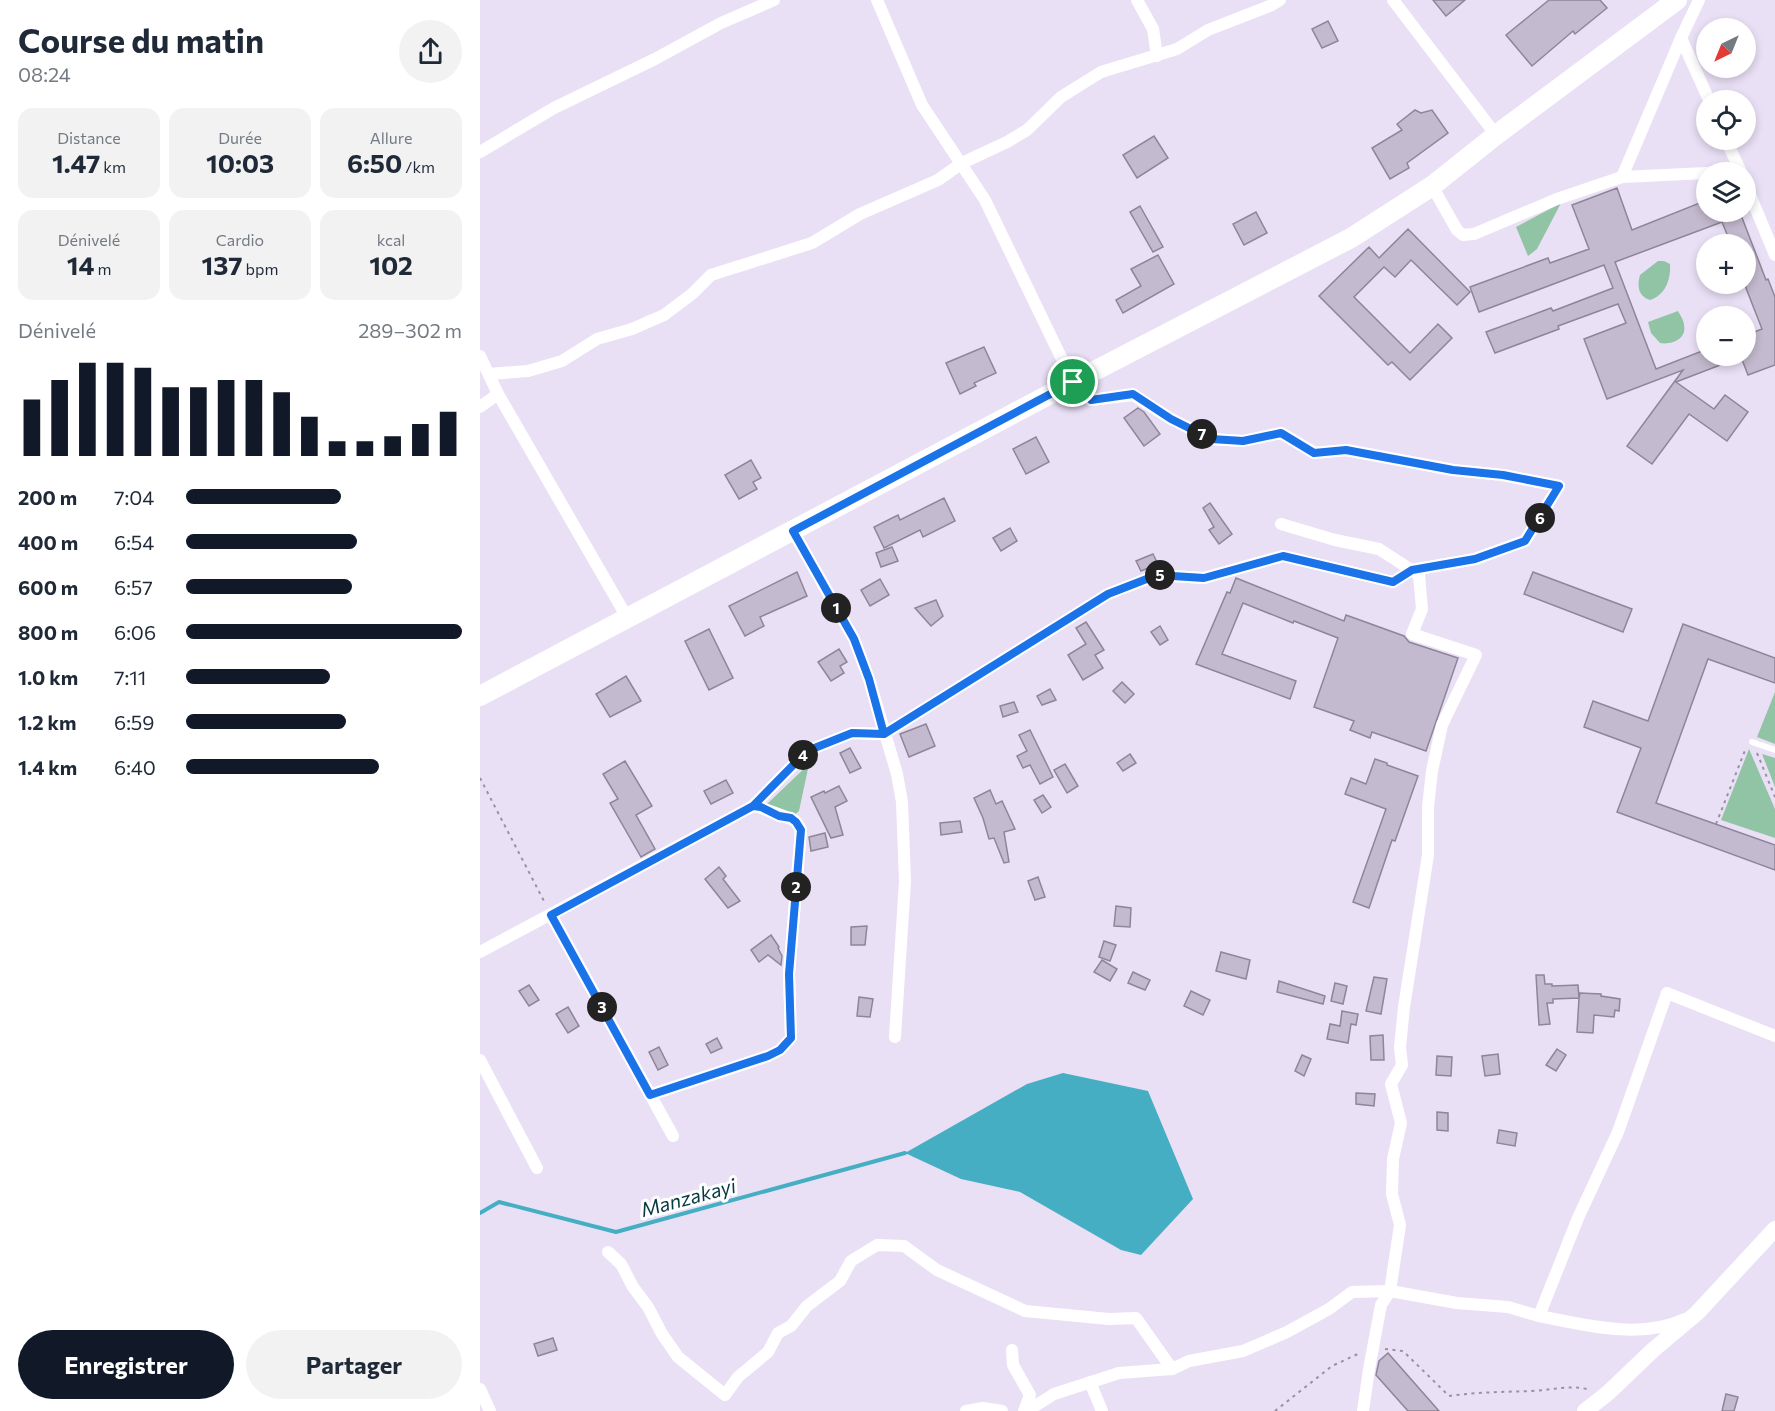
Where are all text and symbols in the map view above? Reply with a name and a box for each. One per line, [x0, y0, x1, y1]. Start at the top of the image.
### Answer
north arrow [1696, 18, 1756, 78]
map controls [1696, 18, 1756, 366]
text: Course du matin [18, 19, 264, 60]
button: share [399, 20, 462, 83]
text: 08:24 [18, 62, 71, 86]
button: locate [1696, 90, 1756, 150]
text: Distance [57, 128, 121, 147]
text: Durée [218, 128, 262, 147]
text: Allure [370, 128, 412, 147]
text: 1.47 [52, 147, 100, 178]
text: 10:03 [206, 147, 274, 178]
text: 6:50 [347, 147, 402, 178]
text: km [100, 157, 126, 176]
text: /km [402, 157, 435, 176]
button: layers [1696, 162, 1756, 222]
text: Dénivelé [58, 230, 120, 249]
text: Cardio [216, 230, 264, 249]
text: kcal [377, 230, 405, 249]
button: + [1696, 234, 1756, 294]
text: 14 [67, 249, 94, 280]
text: 137 [202, 249, 243, 280]
text: 102 [369, 249, 413, 280]
text: m [94, 259, 111, 278]
text: bpm [243, 259, 278, 278]
button: − [1696, 306, 1756, 366]
text: Dénivelé [18, 318, 96, 342]
text: 289–302 m [358, 318, 462, 342]
pin [1047, 356, 1098, 407]
icon: arrive [1056, 365, 1089, 398]
pin: 7 [1187, 419, 1217, 449]
text: 7 [1198, 424, 1206, 443]
text: 200 m [18, 485, 77, 509]
text: 7:04 [114, 485, 154, 509]
pin: 6 [1525, 503, 1555, 533]
text: 6 [1535, 508, 1545, 527]
text: 400 m [18, 530, 78, 554]
text: 6:54 [114, 530, 154, 554]
pin: 5 [1145, 560, 1175, 590]
text: 5 [1155, 565, 1165, 584]
text: 600 m [18, 575, 78, 599]
text: 6:57 [114, 575, 153, 599]
pin: 1 [821, 593, 851, 623]
text: 1 [832, 598, 840, 617]
text: 800 m [18, 620, 78, 644]
text: 6:06 [114, 620, 156, 644]
text: 1.0 km [18, 665, 78, 689]
text: 7:11 [114, 665, 146, 689]
text: 1.2 km [18, 710, 76, 734]
text: 6:59 [114, 710, 155, 734]
pin: 4 [788, 740, 818, 770]
text: 4 [798, 745, 808, 764]
text: 1.4 km [18, 755, 77, 779]
text: 6:40 [114, 755, 156, 779]
pin: 2 [781, 872, 811, 902]
text: 2 [791, 877, 801, 896]
pin: 3 [587, 992, 617, 1022]
text: 3 [597, 997, 607, 1016]
water label: Manzakayi [638, 1173, 739, 1221]
button: Enregistrer [18, 1330, 234, 1399]
button: Partager [246, 1330, 462, 1399]

